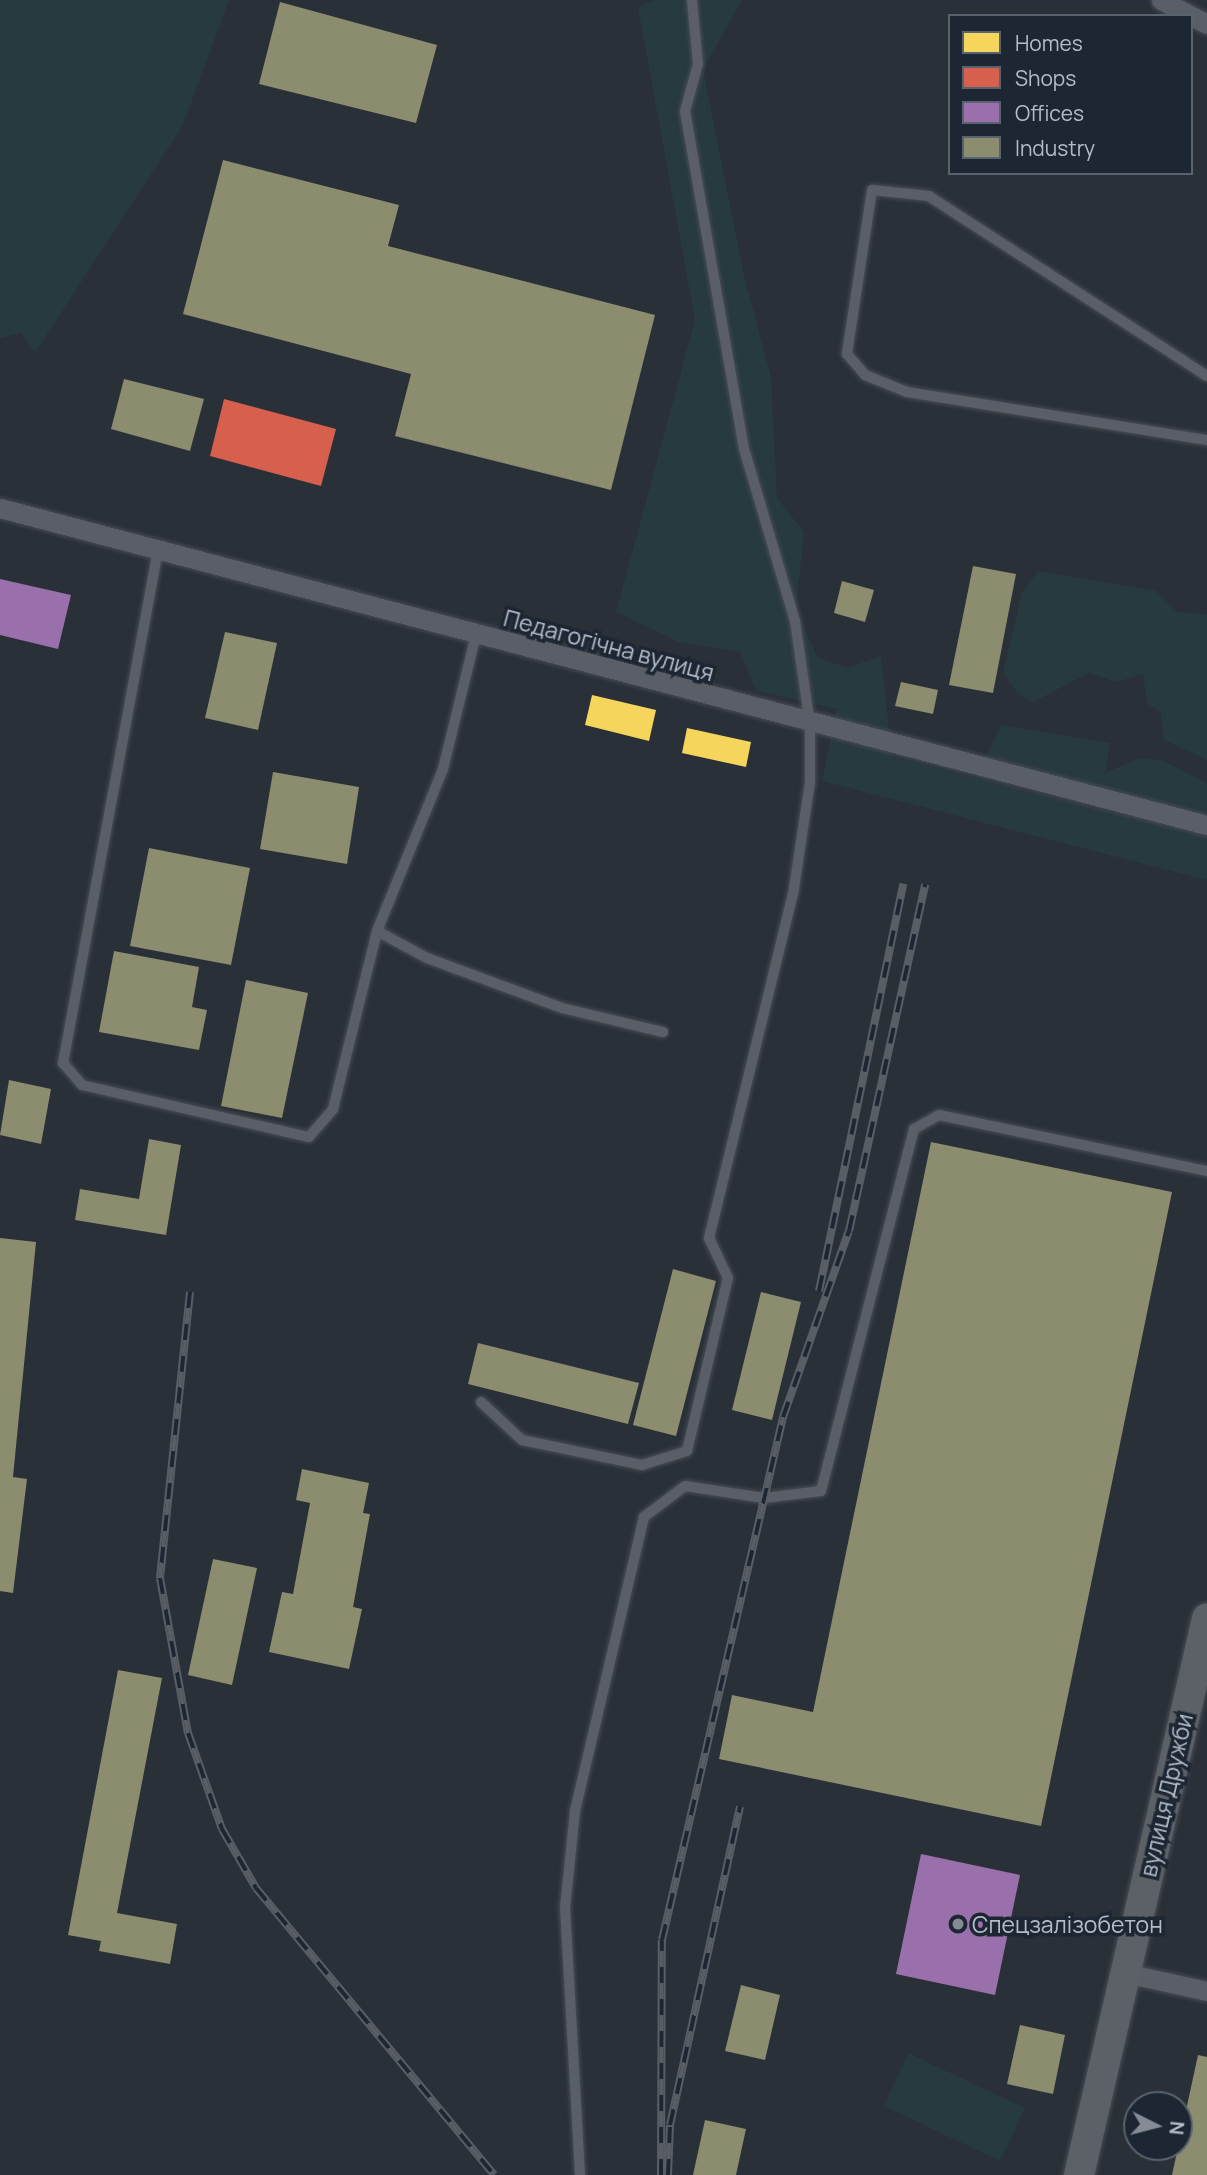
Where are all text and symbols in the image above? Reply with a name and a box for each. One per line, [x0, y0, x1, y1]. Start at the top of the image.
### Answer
legend [948, 14, 1193, 175]
text: Homes [1015, 29, 1083, 57]
text: Shops [1015, 64, 1076, 92]
text: Offices [1015, 99, 1084, 127]
text: Industry [1015, 134, 1095, 162]
street label: Педагогічна вулиця [501, 604, 717, 686]
street label: вулиця Дружби [1134, 1711, 1198, 1879]
place label: Спецзалізобетон [972, 1910, 1163, 1938]
marker: Спецзалізобетон [950, 1916, 966, 1932]
north arrow [1123, 2091, 1193, 2161]
text: N [1163, 2120, 1191, 2136]

